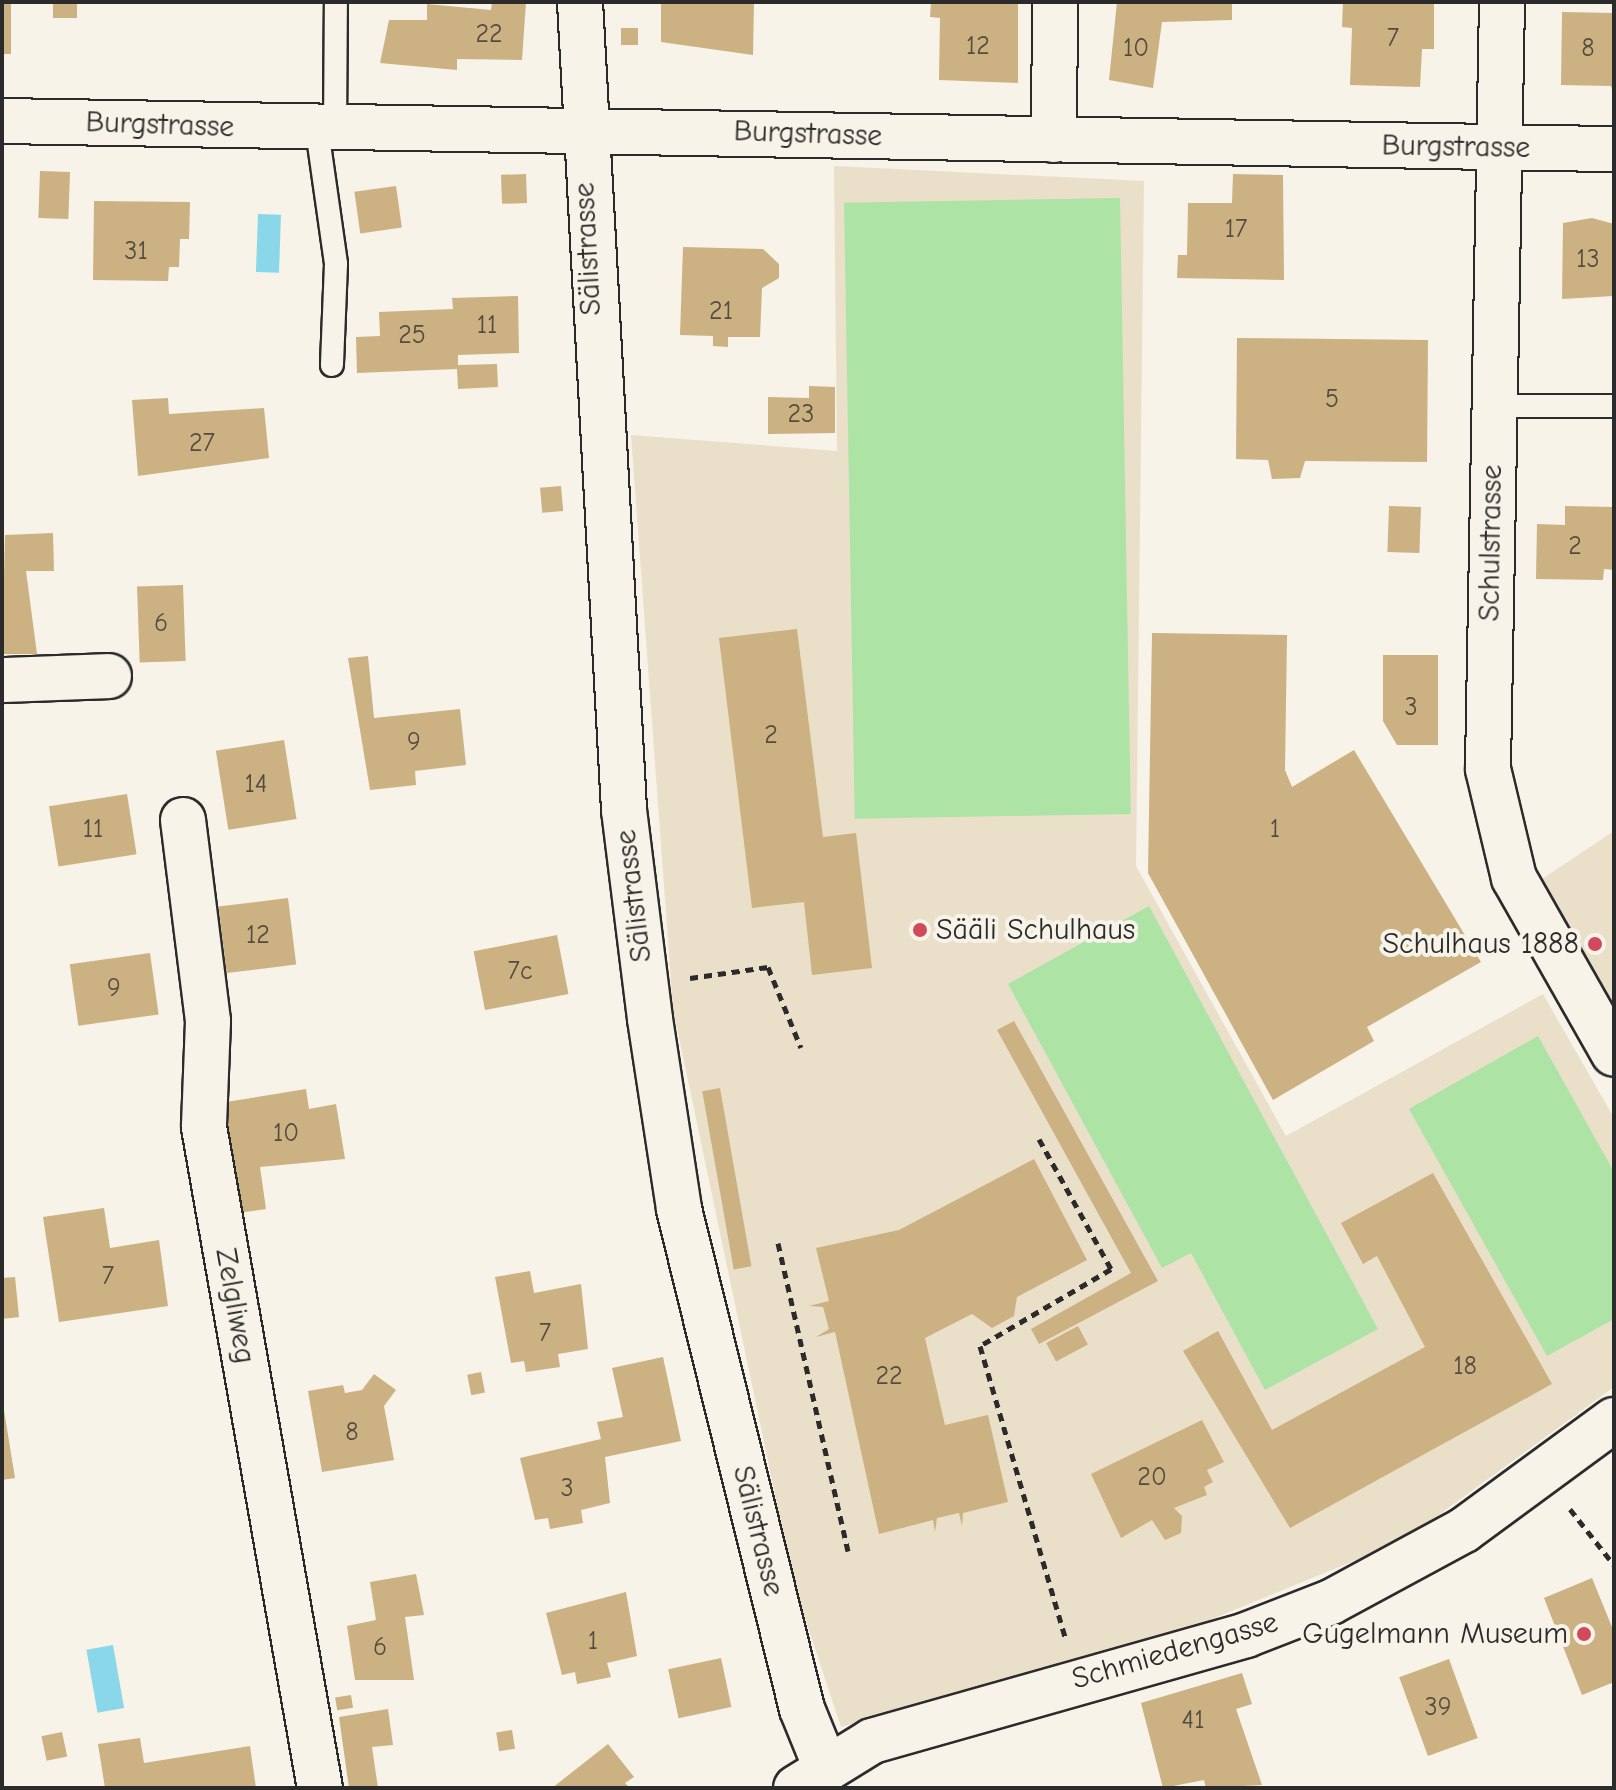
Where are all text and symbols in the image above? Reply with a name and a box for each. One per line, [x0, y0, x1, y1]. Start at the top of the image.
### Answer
house number: 22 [475, 19, 503, 51]
house number: 7 [1387, 23, 1399, 55]
house number: 12 [966, 31, 990, 63]
house number: 10 [1123, 33, 1149, 65]
house number: 8 [1581, 33, 1595, 65]
street label: Burgstrasse [85, 104, 235, 146]
street label: Burgstrasse [733, 113, 883, 155]
street label: Burgstrasse [1381, 128, 1531, 166]
street label: Sälistrasse [567, 182, 609, 316]
house number: 17 [1225, 214, 1247, 246]
house number: 31 [124, 236, 148, 268]
house number: 13 [1576, 244, 1600, 276]
house number: 21 [709, 296, 733, 328]
house number: 11 [477, 310, 497, 342]
house number: 25 [398, 320, 426, 352]
house number: 5 [1325, 384, 1339, 416]
house number: 23 [788, 399, 814, 431]
house number: 27 [189, 428, 215, 460]
street label: Schulstrasse [1472, 464, 1510, 622]
house number: 2 [1568, 531, 1582, 563]
house number: 6 [154, 608, 168, 640]
house number: 3 [1404, 692, 1418, 724]
house number: 2 [764, 720, 778, 752]
house number: 9 [407, 727, 421, 759]
house number: 14 [245, 769, 267, 801]
house number: 11 [83, 814, 103, 846]
house number: 1 [1270, 814, 1280, 846]
street label: Sälistrasse [608, 828, 660, 964]
place label: Sääli Schulhaus [936, 912, 1135, 948]
house number: 12 [246, 920, 270, 952]
marker: Sääli Schulhaus [911, 921, 929, 939]
place label: Schulhaus 1888 [1382, 926, 1579, 962]
marker: Schulhaus 1888 [1586, 935, 1604, 953]
house number: 7c [508, 956, 532, 988]
house number: 9 [107, 973, 121, 1005]
house number: 10 [273, 1118, 299, 1150]
street label: Zelgliweg [207, 1245, 263, 1367]
house number: 7 [102, 1261, 114, 1293]
house number: 7 [539, 1318, 551, 1350]
house number: 18 [1453, 1351, 1477, 1383]
house number: 22 [875, 1361, 903, 1393]
house number: 8 [345, 1417, 359, 1449]
street label: Sälistrasse [724, 1462, 792, 1600]
house number: 20 [1137, 1462, 1167, 1494]
house number: 3 [560, 1473, 574, 1505]
street label: Schmiedengasse [1068, 1604, 1282, 1698]
place label: Gugelmann Museum [1302, 1616, 1568, 1652]
marker: Gugelmann Museum [1575, 1625, 1593, 1643]
house number: 1 [588, 1626, 598, 1658]
house number: 6 [373, 1632, 387, 1664]
house number: 39 [1425, 1692, 1451, 1724]
house number: 41 [1182, 1705, 1204, 1737]

